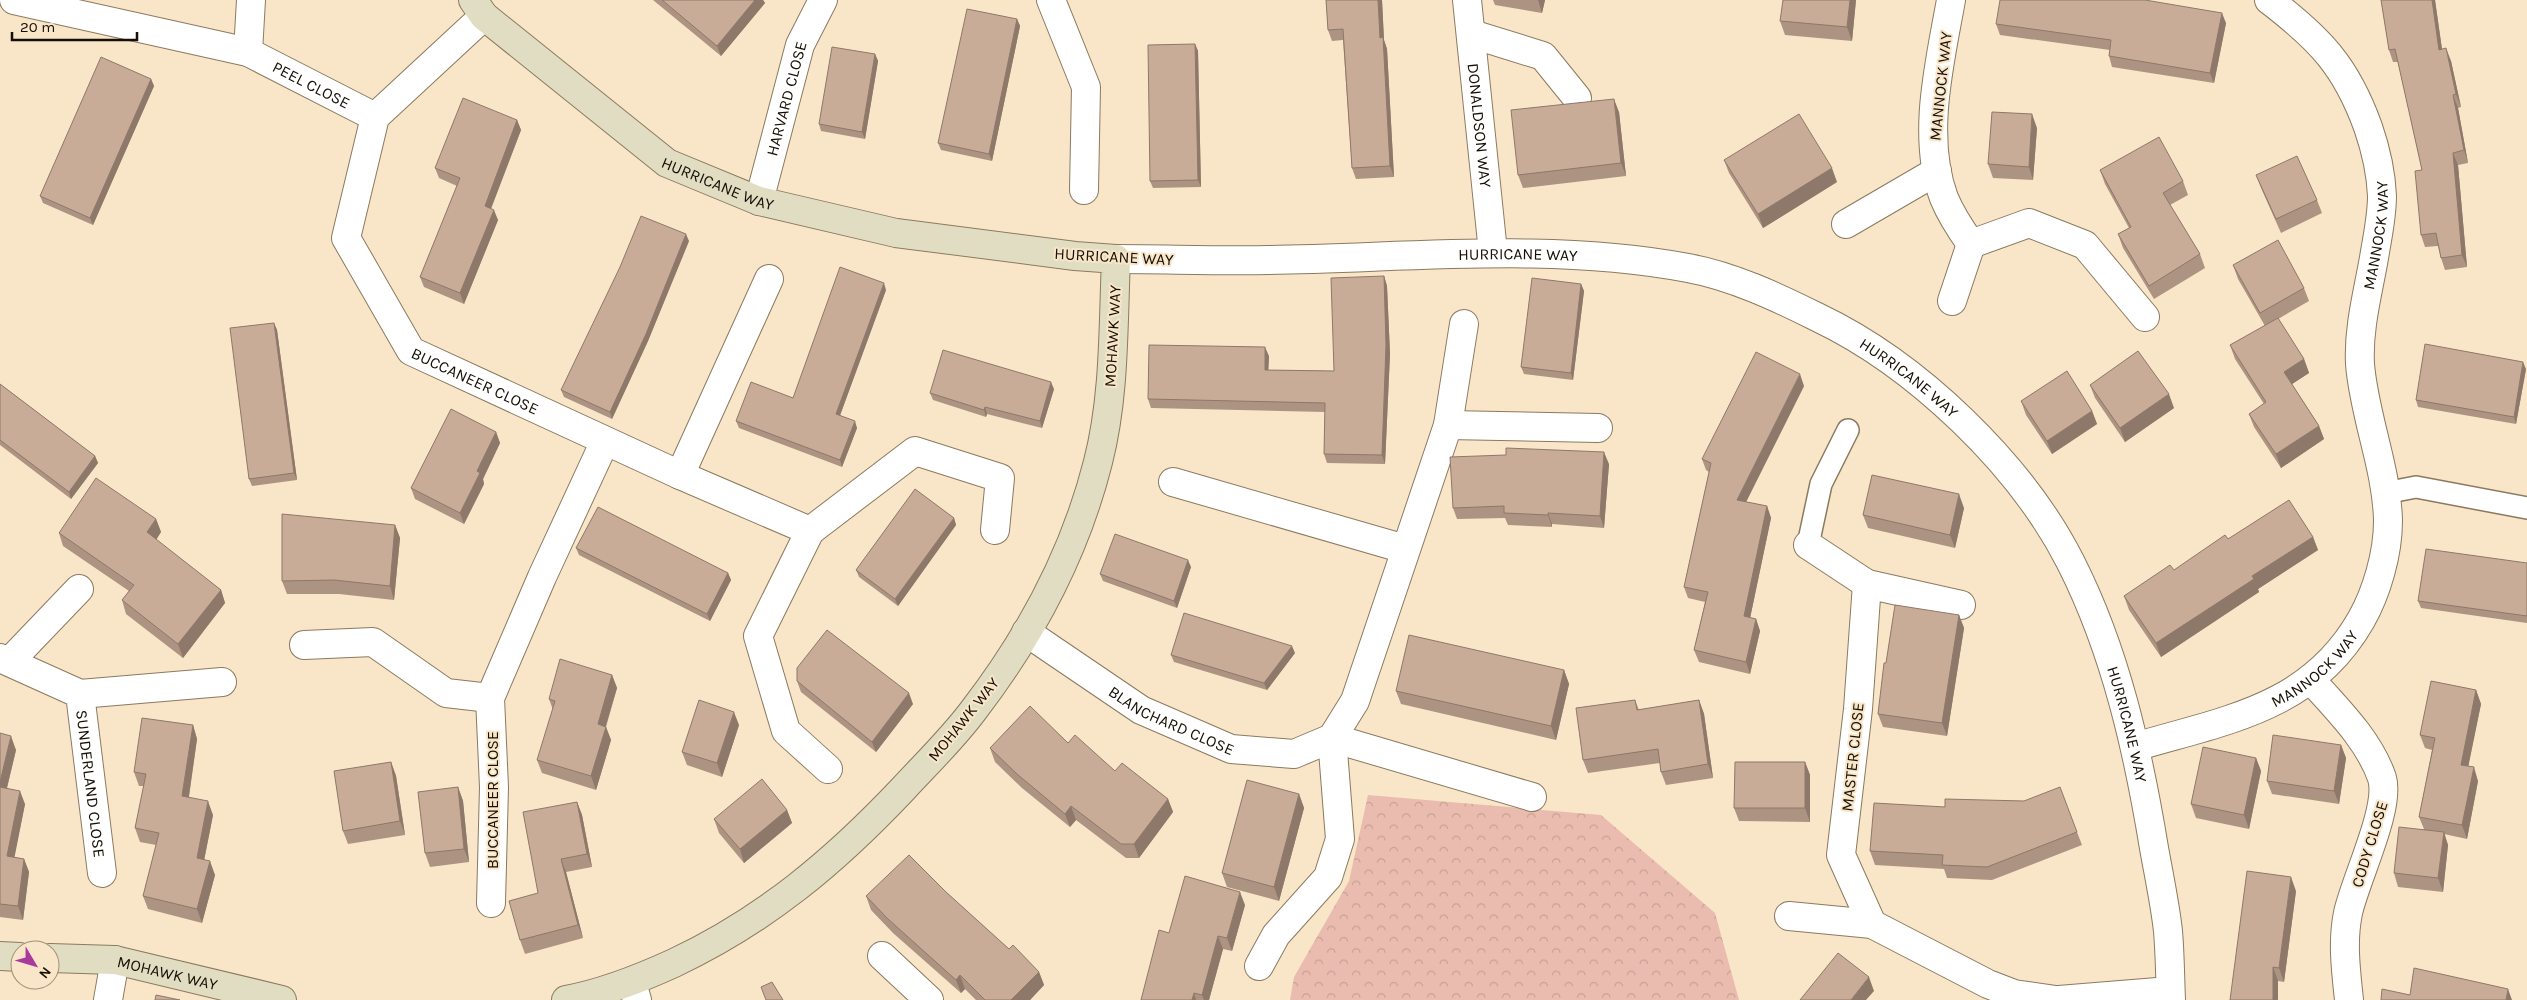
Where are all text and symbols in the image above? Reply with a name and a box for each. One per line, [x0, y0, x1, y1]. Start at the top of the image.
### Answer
scale bar [12, 10, 138, 42]
text: 20 m [20, 18, 55, 36]
street label: MANNOCK WAY [1925, 30, 1956, 142]
street label: HARVARD CLOSE [762, 39, 811, 158]
street label: PEEL CLOSE [269, 57, 353, 113]
street label: DONALDSON WAY [1464, 62, 1495, 189]
street label: HURRICANE WAY [659, 153, 776, 214]
street label: MANNOCK WAY [2359, 180, 2392, 291]
street label: HURRICANE WAY [1054, 244, 1174, 269]
street label: HURRICANE WAY [1458, 244, 1578, 265]
street label: MOHAWK WAY [1100, 284, 1125, 388]
street label: HURRICANE WAY [1856, 334, 1962, 422]
street label: BUCCANEER CLOSE [408, 343, 542, 419]
street label: MANNOCK WAY [2268, 626, 2362, 711]
street label: HURRICANE WAY [2103, 664, 2151, 784]
street label: MOHAWK WAY [924, 673, 1003, 765]
street label: BLANCHARD CLOSE [1105, 682, 1237, 759]
street label: MASTER CLOSE [1837, 702, 1868, 812]
street label: SUNDERLAND CLOSE [72, 709, 109, 859]
street label: BUCCANEER CLOSE [483, 731, 502, 869]
street label: CODY CLOSE [2347, 799, 2392, 890]
north arrow [10, 940, 60, 990]
street label: MOHAWK WAY [115, 952, 220, 994]
text: N [35, 964, 55, 982]

